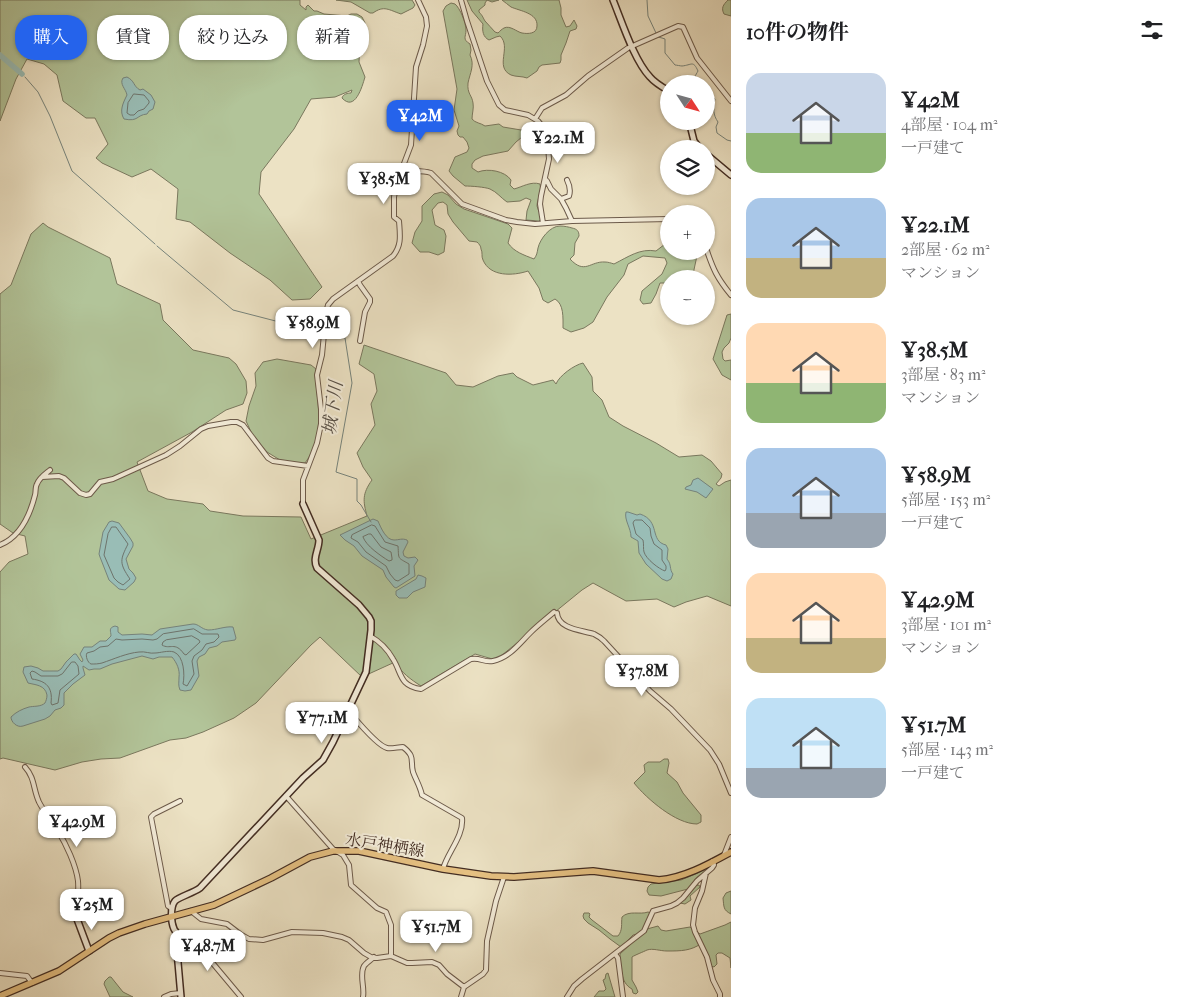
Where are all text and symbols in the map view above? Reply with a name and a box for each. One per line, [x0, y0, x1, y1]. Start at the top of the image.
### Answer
chip: 購入 [15, 15, 87, 60]
chip: 賃貸 [97, 15, 169, 60]
chip: 絞り込み [179, 15, 287, 60]
chip: 新着 [297, 15, 369, 60]
icon: filters [1138, 16, 1166, 44]
text: 10件の物件 [746, 20, 849, 44]
north arrow [660, 75, 715, 130]
map controls [660, 75, 715, 325]
text: ¥42M [901, 88, 960, 112]
icon: home [786, 93, 846, 153]
pin: ¥42M [390, 100, 450, 142]
text: ¥42M [398, 106, 442, 125]
text: 4部屋 · 104 m² [901, 115, 998, 134]
pin: ¥22.1M [517, 121, 599, 164]
text: ¥22.1M [532, 128, 584, 147]
text: 一戸建て [901, 138, 965, 157]
button: layers [660, 140, 715, 195]
pin: ¥38.5M [343, 162, 425, 205]
text: ¥38.5M [358, 169, 410, 188]
button: + [660, 205, 715, 260]
text: ¥22.1M [901, 213, 970, 237]
icon: home [786, 218, 846, 278]
text: 2部屋 · 62 m² [901, 240, 989, 259]
text: マンション [901, 263, 980, 282]
button: − [660, 270, 715, 325]
pin: ¥58.9M [272, 306, 354, 349]
text: ¥58.9M [286, 313, 340, 332]
text: ¥38.5M [901, 338, 968, 362]
icon: home [786, 343, 846, 403]
text: 3部屋 · 83 m² [901, 365, 986, 384]
water label: 城下川 [319, 378, 347, 436]
text: マンション [901, 388, 980, 407]
text: ¥58.9M [901, 463, 971, 487]
icon: home [786, 468, 846, 528]
text: 5部屋 · 153 m² [901, 490, 990, 509]
text: 一戸建て [901, 513, 965, 532]
text: ¥42.9M [901, 588, 975, 612]
icon: home [786, 593, 846, 653]
text: 3部屋 · 101 m² [901, 615, 991, 634]
text: マンション [901, 638, 980, 657]
pin: ¥37.8M [601, 654, 683, 697]
text: ¥37.8M [616, 661, 668, 680]
pin: ¥77.1M [281, 702, 363, 744]
text: ¥77.1M [296, 708, 348, 727]
text: ¥51.7M [901, 713, 966, 737]
icon: home [786, 718, 846, 778]
text: 5部屋 · 143 m² [901, 740, 993, 759]
text: 一戸建て [901, 763, 965, 782]
pin: ¥42.9M [36, 806, 118, 848]
text: ¥42.9M [49, 812, 105, 831]
street label: 水戸神栖線 [344, 829, 426, 861]
pin: ¥25M [62, 888, 122, 931]
text: ¥25M [71, 895, 113, 914]
pin: ¥51.7M [395, 910, 477, 953]
text: ¥51.7M [411, 917, 461, 936]
pin: ¥48.7M [167, 930, 249, 972]
text: ¥48.7M [181, 936, 235, 955]

